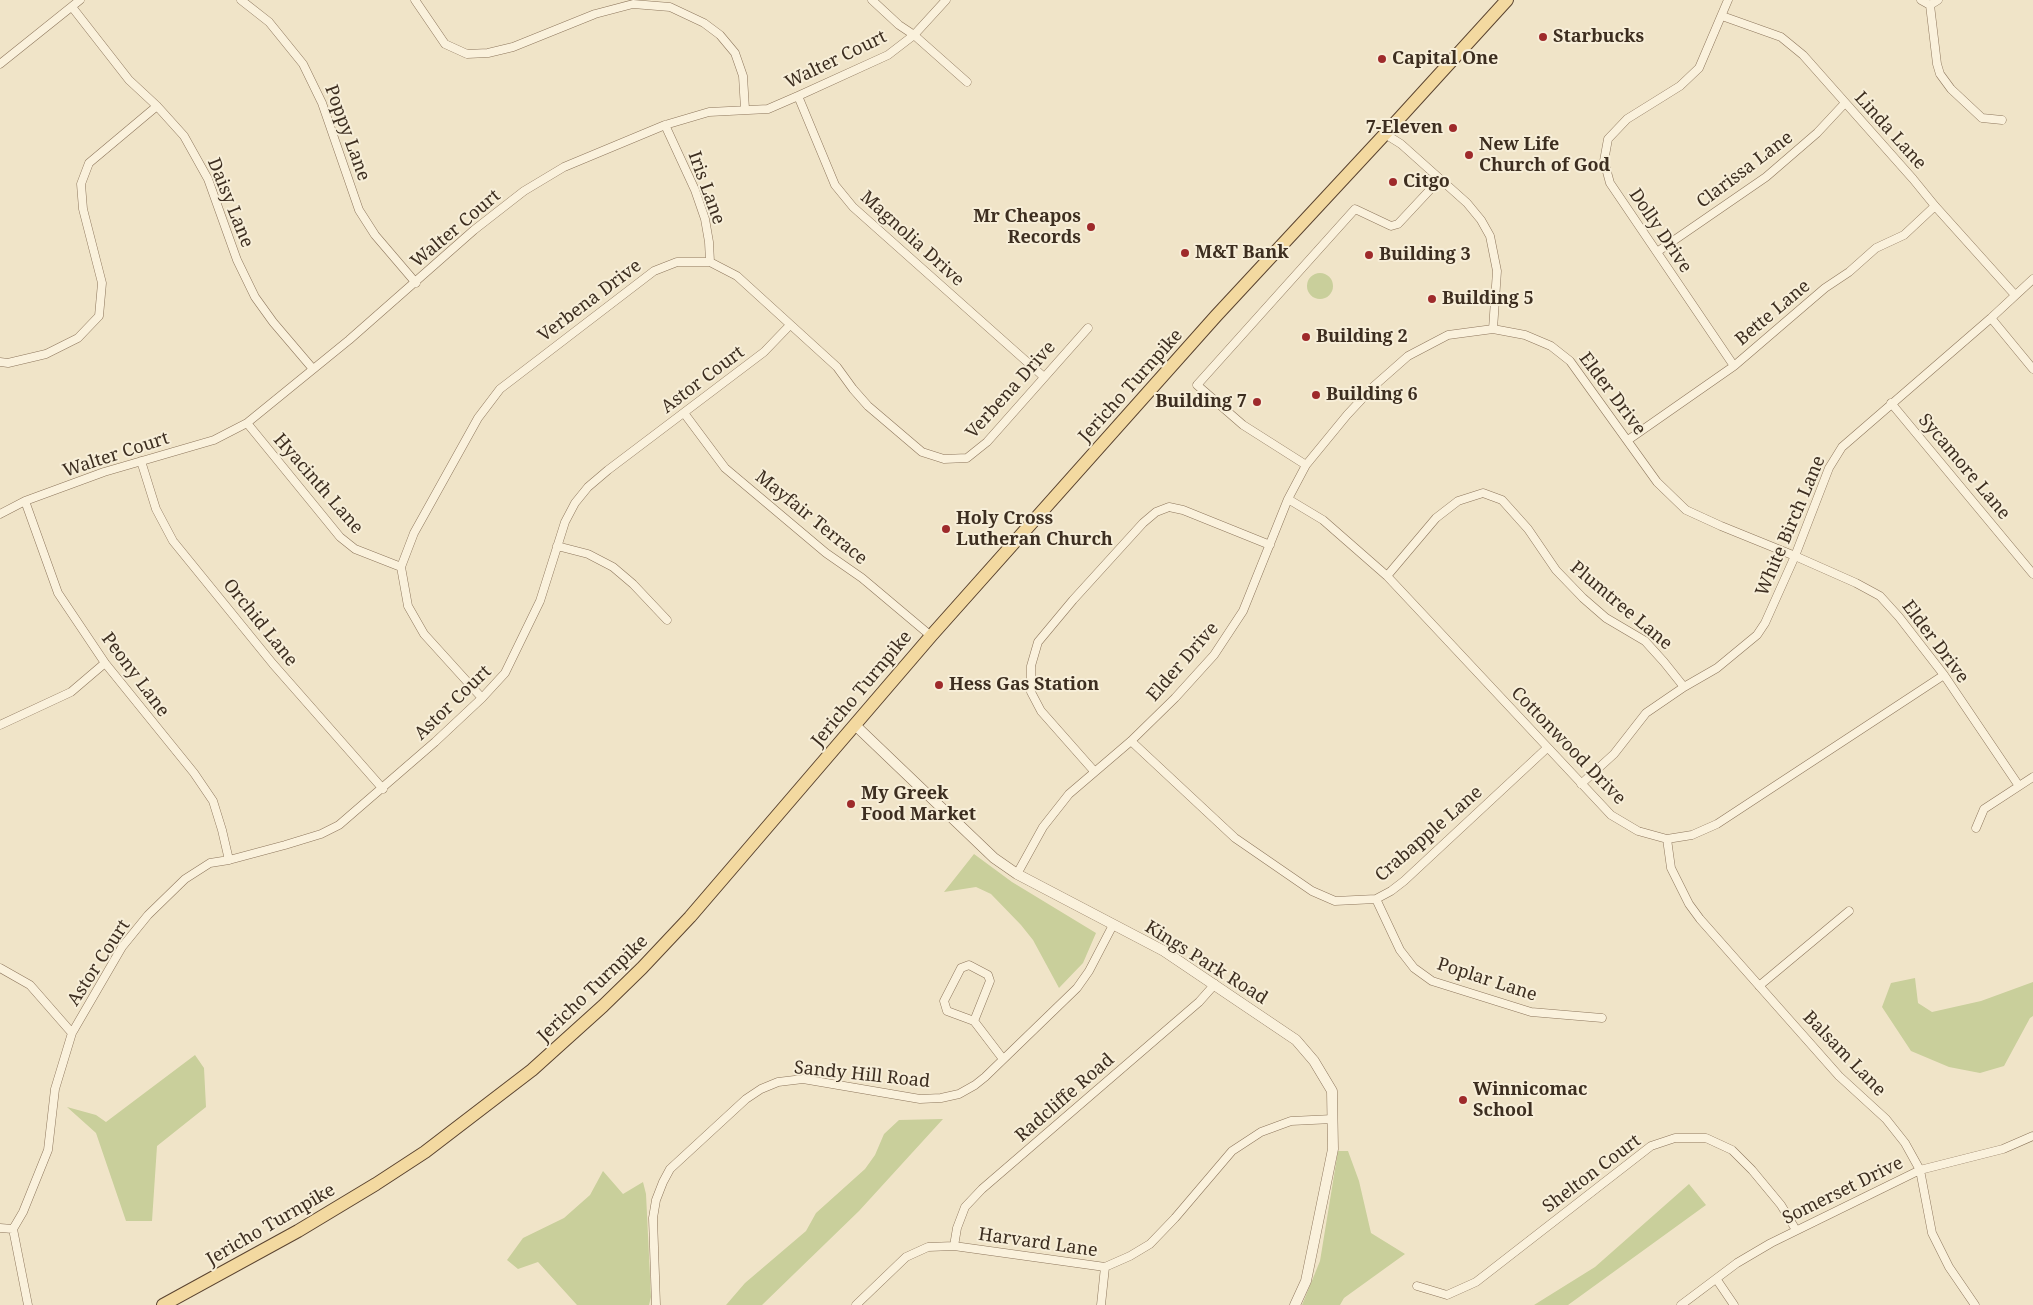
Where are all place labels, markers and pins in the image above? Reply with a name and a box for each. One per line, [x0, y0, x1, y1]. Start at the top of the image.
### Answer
place label: Starbucks [1553, 26, 1644, 48]
marker: Starbucks [1537, 31, 1549, 43]
place label: Capital One [1392, 48, 1498, 70]
marker: Capital One [1376, 53, 1388, 65]
place label: 7-Eleven [1366, 117, 1443, 139]
marker: 7-Eleven [1447, 122, 1459, 134]
place label: New Life Church of God [1479, 134, 1610, 176]
marker: New Life Church of God [1463, 149, 1475, 161]
place label: Citgo [1403, 171, 1450, 193]
marker: Citgo [1387, 176, 1399, 188]
place label: Mr Cheapos Records [973, 206, 1081, 248]
marker: Mr Cheapos Records [1085, 221, 1097, 233]
place label: M&T Bank [1195, 242, 1289, 264]
place label: Building 3 [1379, 244, 1471, 266]
marker: M&T Bank [1179, 247, 1191, 259]
marker: Building 3 [1363, 249, 1375, 261]
place label: Building 5 [1442, 288, 1534, 310]
marker: Building 5 [1426, 293, 1438, 305]
place label: Building 2 [1316, 326, 1408, 348]
marker: Building 2 [1300, 331, 1312, 343]
place label: Building 6 [1326, 384, 1418, 406]
marker: Building 6 [1310, 389, 1322, 401]
place label: Building 7 [1155, 391, 1247, 413]
marker: Building 7 [1251, 396, 1263, 408]
place label: Holy Cross Lutheran Church [956, 508, 1113, 550]
marker: Holy Cross Lutheran Church [940, 523, 952, 535]
place label: Hess Gas Station [949, 674, 1099, 696]
marker: Hess Gas Station [933, 679, 945, 691]
place label: My Greek Food Market [861, 783, 976, 826]
marker: My Greek Food Market [845, 798, 857, 810]
place label: Winnicomac School [1473, 1079, 1587, 1122]
marker: Winnicomac School [1457, 1094, 1469, 1106]

